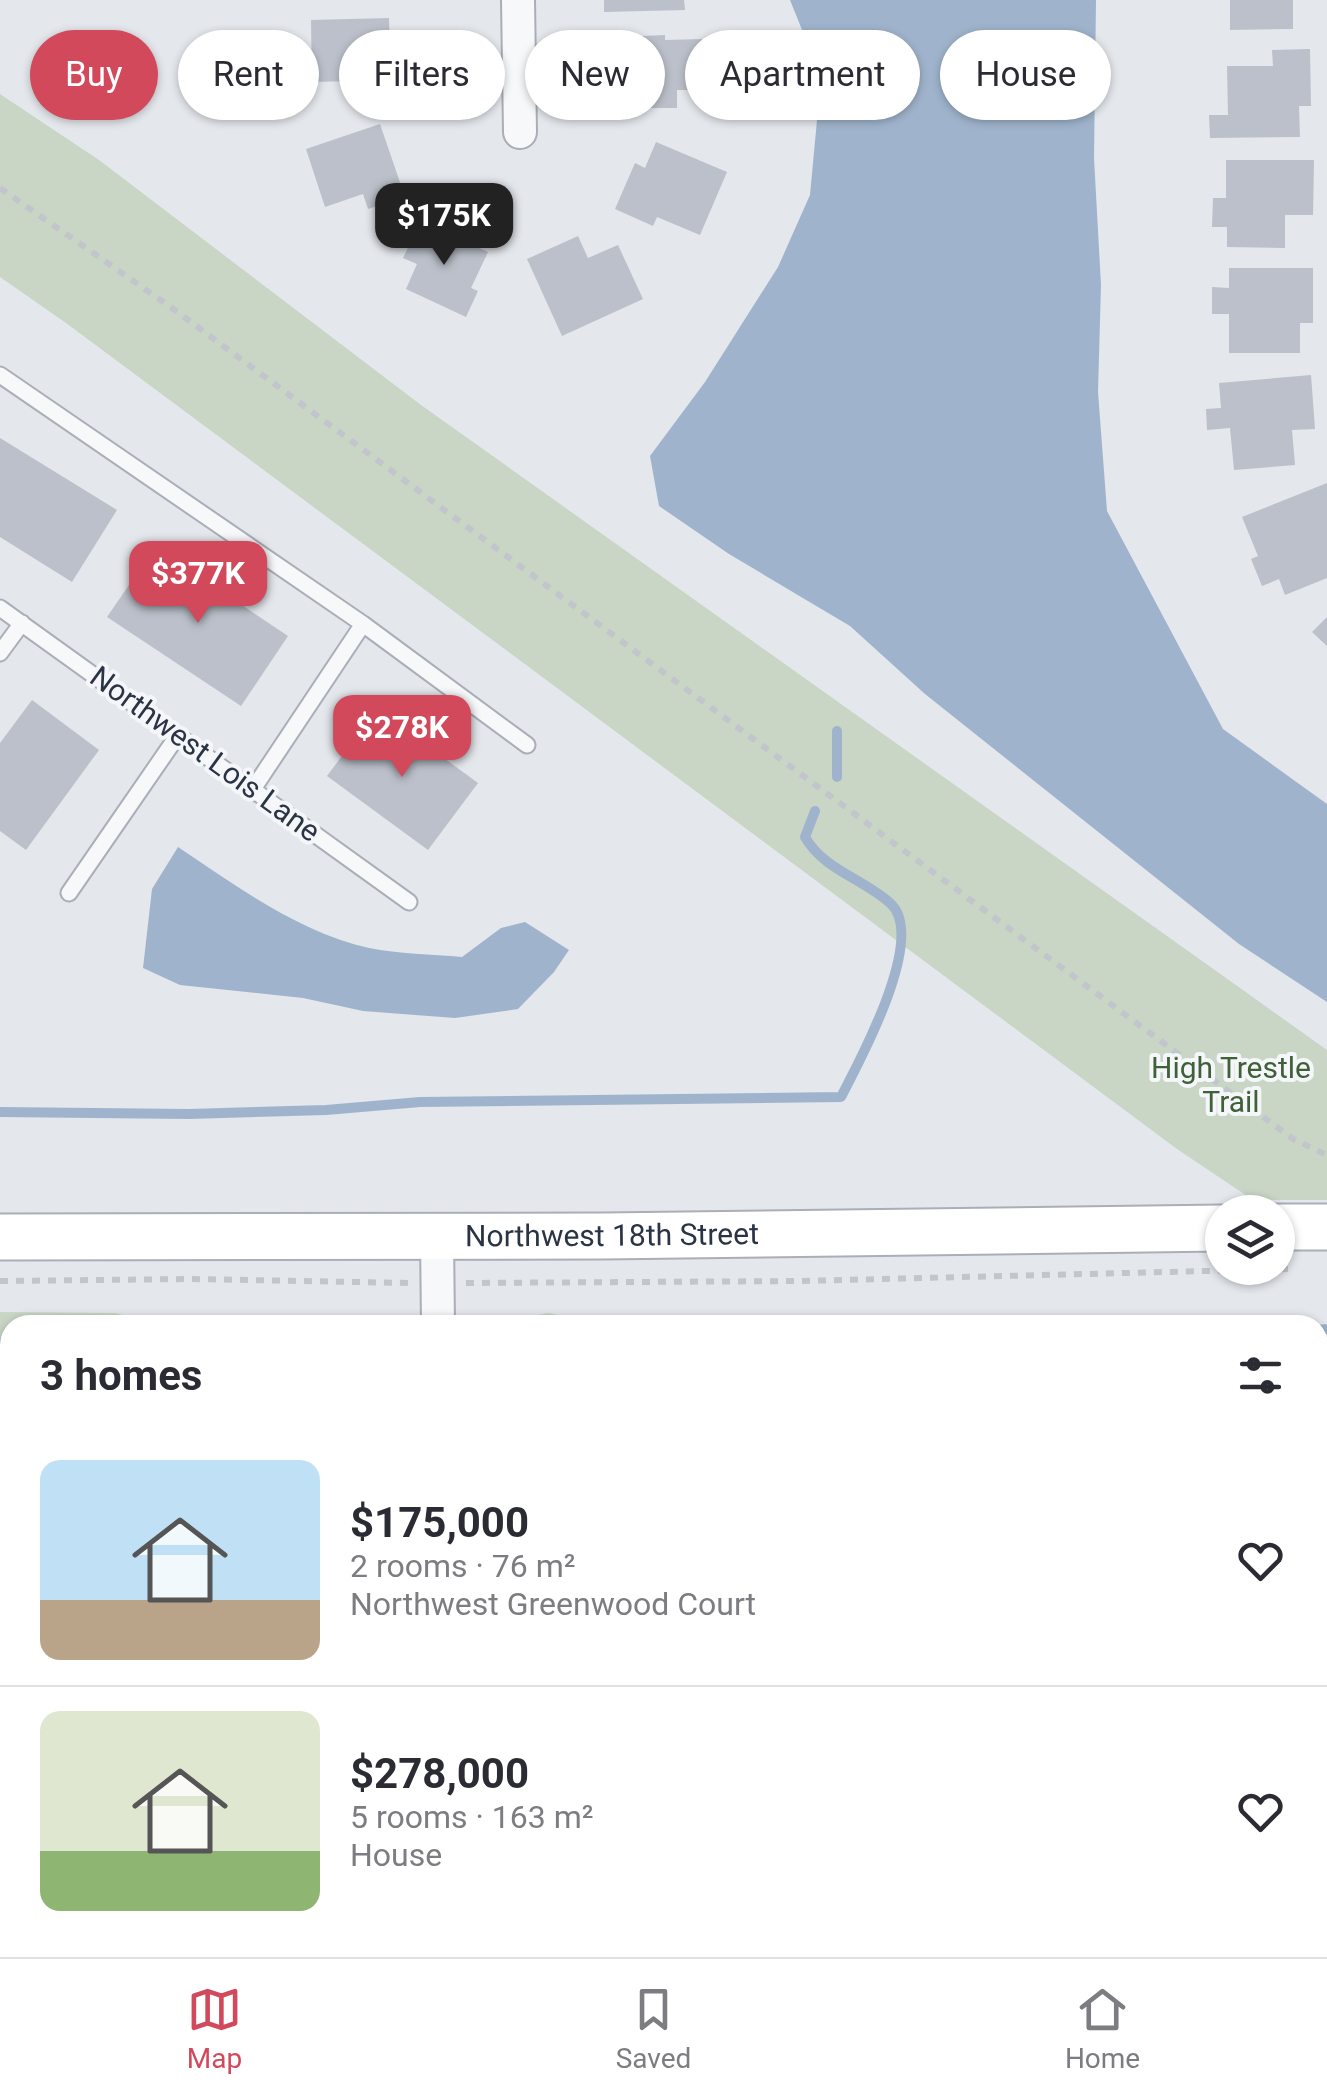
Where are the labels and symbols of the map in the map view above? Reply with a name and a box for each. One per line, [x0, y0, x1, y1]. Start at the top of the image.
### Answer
pin: $175K [374, 183, 514, 268]
pin: $377K [128, 541, 268, 626]
street label: Northwest Lois Lane [84, 659, 327, 849]
pin: $278K [332, 695, 472, 780]
park label: High Trestle Trail [1151, 1050, 1311, 1119]
street label: Northwest 18th Street [465, 1216, 759, 1253]

